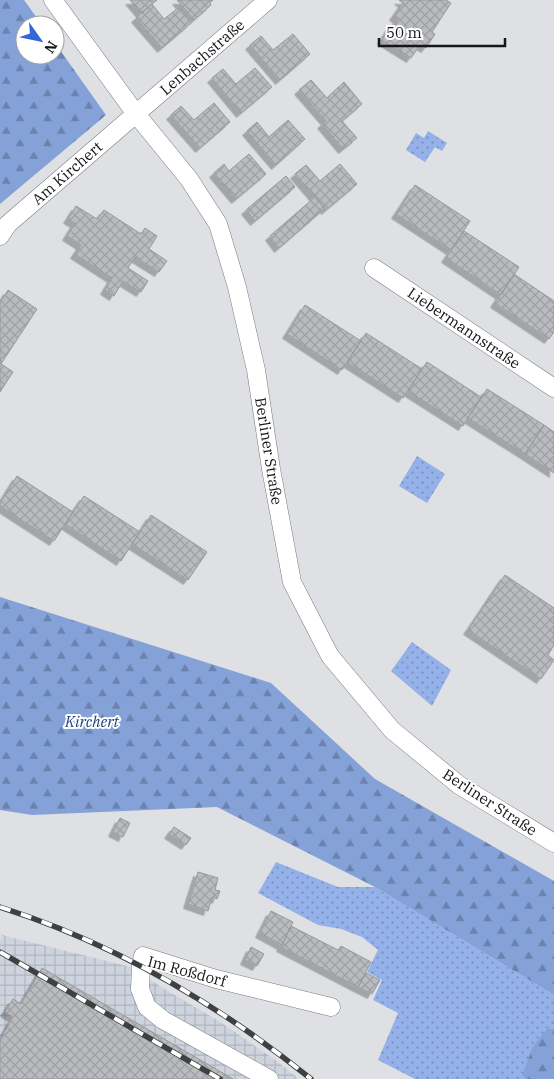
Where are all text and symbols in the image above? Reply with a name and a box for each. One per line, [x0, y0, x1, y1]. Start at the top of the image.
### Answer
north arrow [15, 15, 65, 65]
street label: Lenbachstraße [156, 15, 248, 99]
scale bar [379, 15, 505, 47]
text: 50 m [386, 23, 422, 42]
text: N [40, 38, 61, 57]
street label: Am Kirchert [28, 137, 106, 209]
street label: Liebermannstraße [404, 283, 524, 373]
street label: Berliner Straße [251, 396, 287, 506]
park label: Kirchert [64, 712, 120, 731]
street label: Berliner Straße [439, 765, 541, 839]
street label: Im Roßdorf [146, 951, 229, 991]

